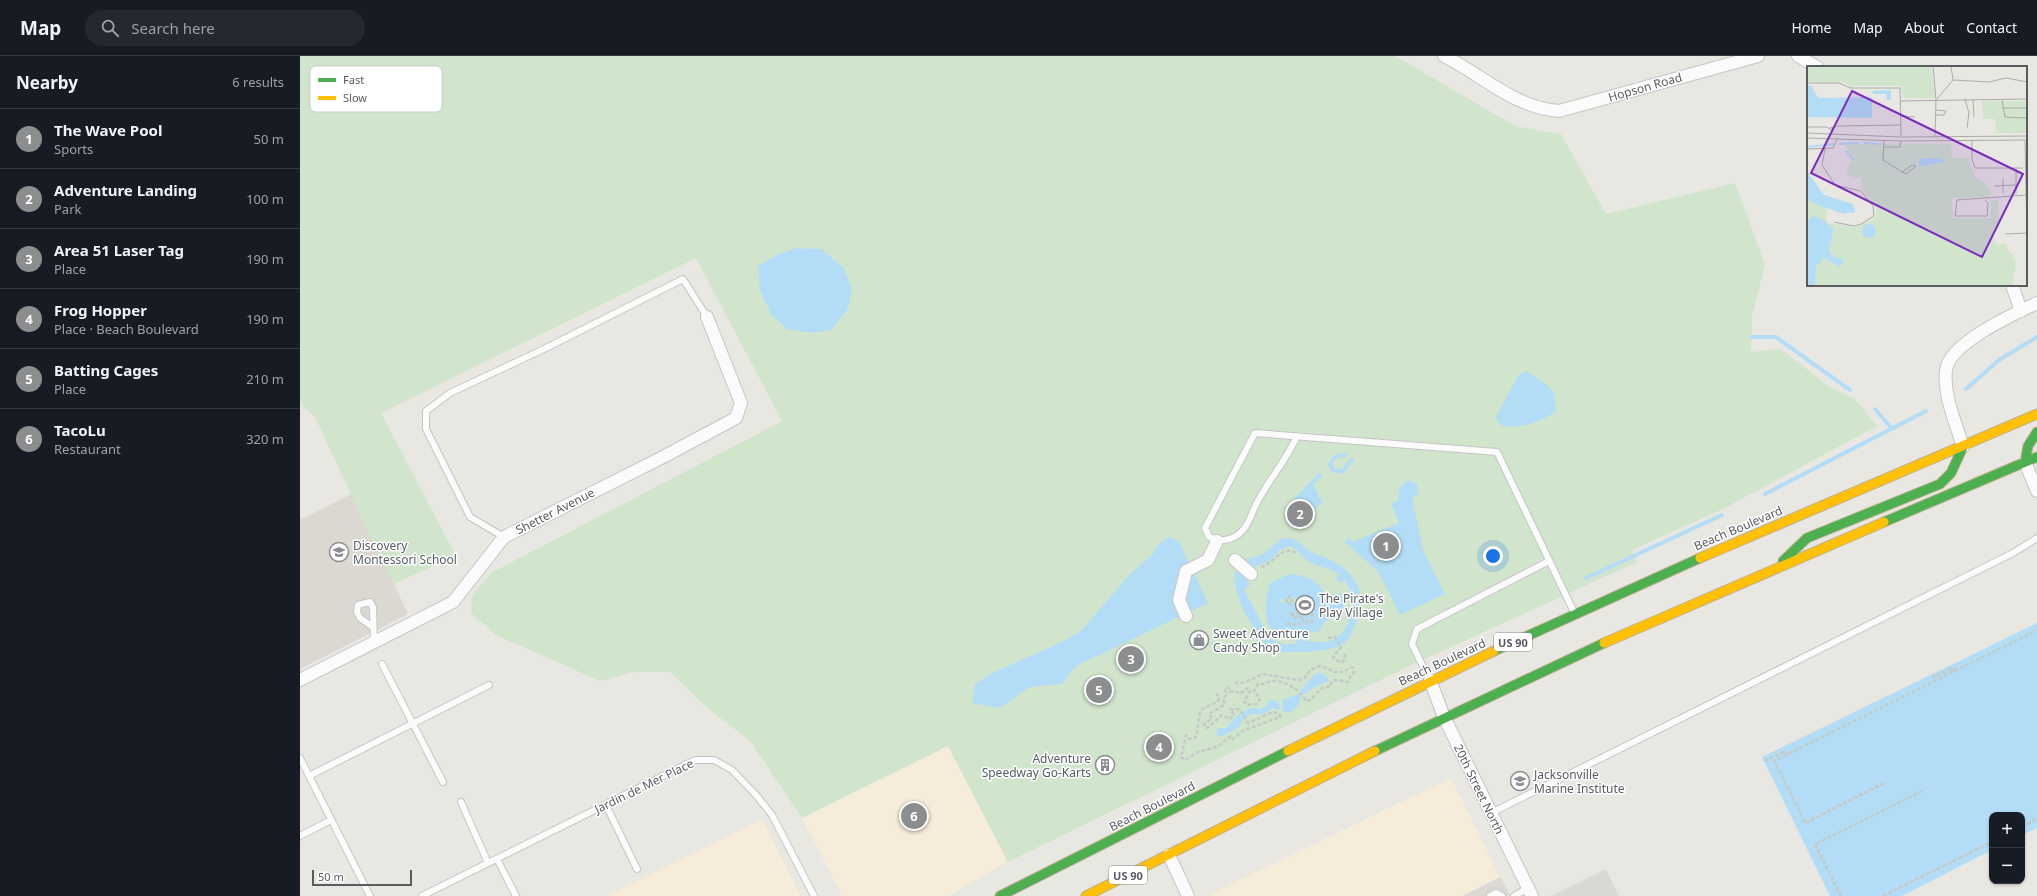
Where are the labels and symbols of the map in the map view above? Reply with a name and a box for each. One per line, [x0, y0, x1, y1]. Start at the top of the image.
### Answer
legend [310, 66, 442, 112]
inset map [1807, 66, 2027, 286]
street label: Hopson Road [1606, 68, 1684, 106]
text: Fast [343, 72, 364, 87]
text: Slow [343, 90, 367, 105]
street label: Shetter Avenue [513, 484, 598, 538]
pin: 2 [1287, 499, 1313, 529]
street label: Beach Boulevard [1691, 502, 1785, 554]
pin: 1 [1373, 531, 1399, 561]
place label: Discovery Montessori School [353, 537, 457, 568]
school or university icon: Discovery Montessori School [328, 541, 350, 563]
your location [1483, 546, 1503, 566]
place label: The Pirate's Play Village [1319, 590, 1384, 621]
sports icon: The Pirate's Play Village [1294, 594, 1316, 616]
place label: Sweet Adventure Candy Shop [1213, 625, 1309, 656]
shop icon: Sweet Adventure Candy Shop [1188, 629, 1210, 651]
road number: US 90 [1494, 633, 1532, 651]
street label: Beach Boulevard [1396, 634, 1488, 690]
pin: 3 [1118, 644, 1144, 674]
pin: 5 [1086, 675, 1112, 705]
pin: 4 [1146, 732, 1172, 762]
street label: 20th Street North [1450, 741, 1508, 837]
place label: Adventure Speedway Go-Karts [982, 750, 1091, 781]
building icon: Adventure Speedway Go-Karts [1094, 754, 1116, 776]
street label: Jardin de Mer Place [591, 755, 697, 818]
place label: Jacksonville Marine Institute [1533, 766, 1625, 797]
school or university icon: Jacksonville Marine Institute [1509, 770, 1531, 792]
street label: Beach Boulevard [1106, 777, 1198, 835]
pin: 6 [901, 801, 927, 831]
road number: US 90 [1109, 866, 1147, 884]
scale bar [312, 868, 412, 887]

